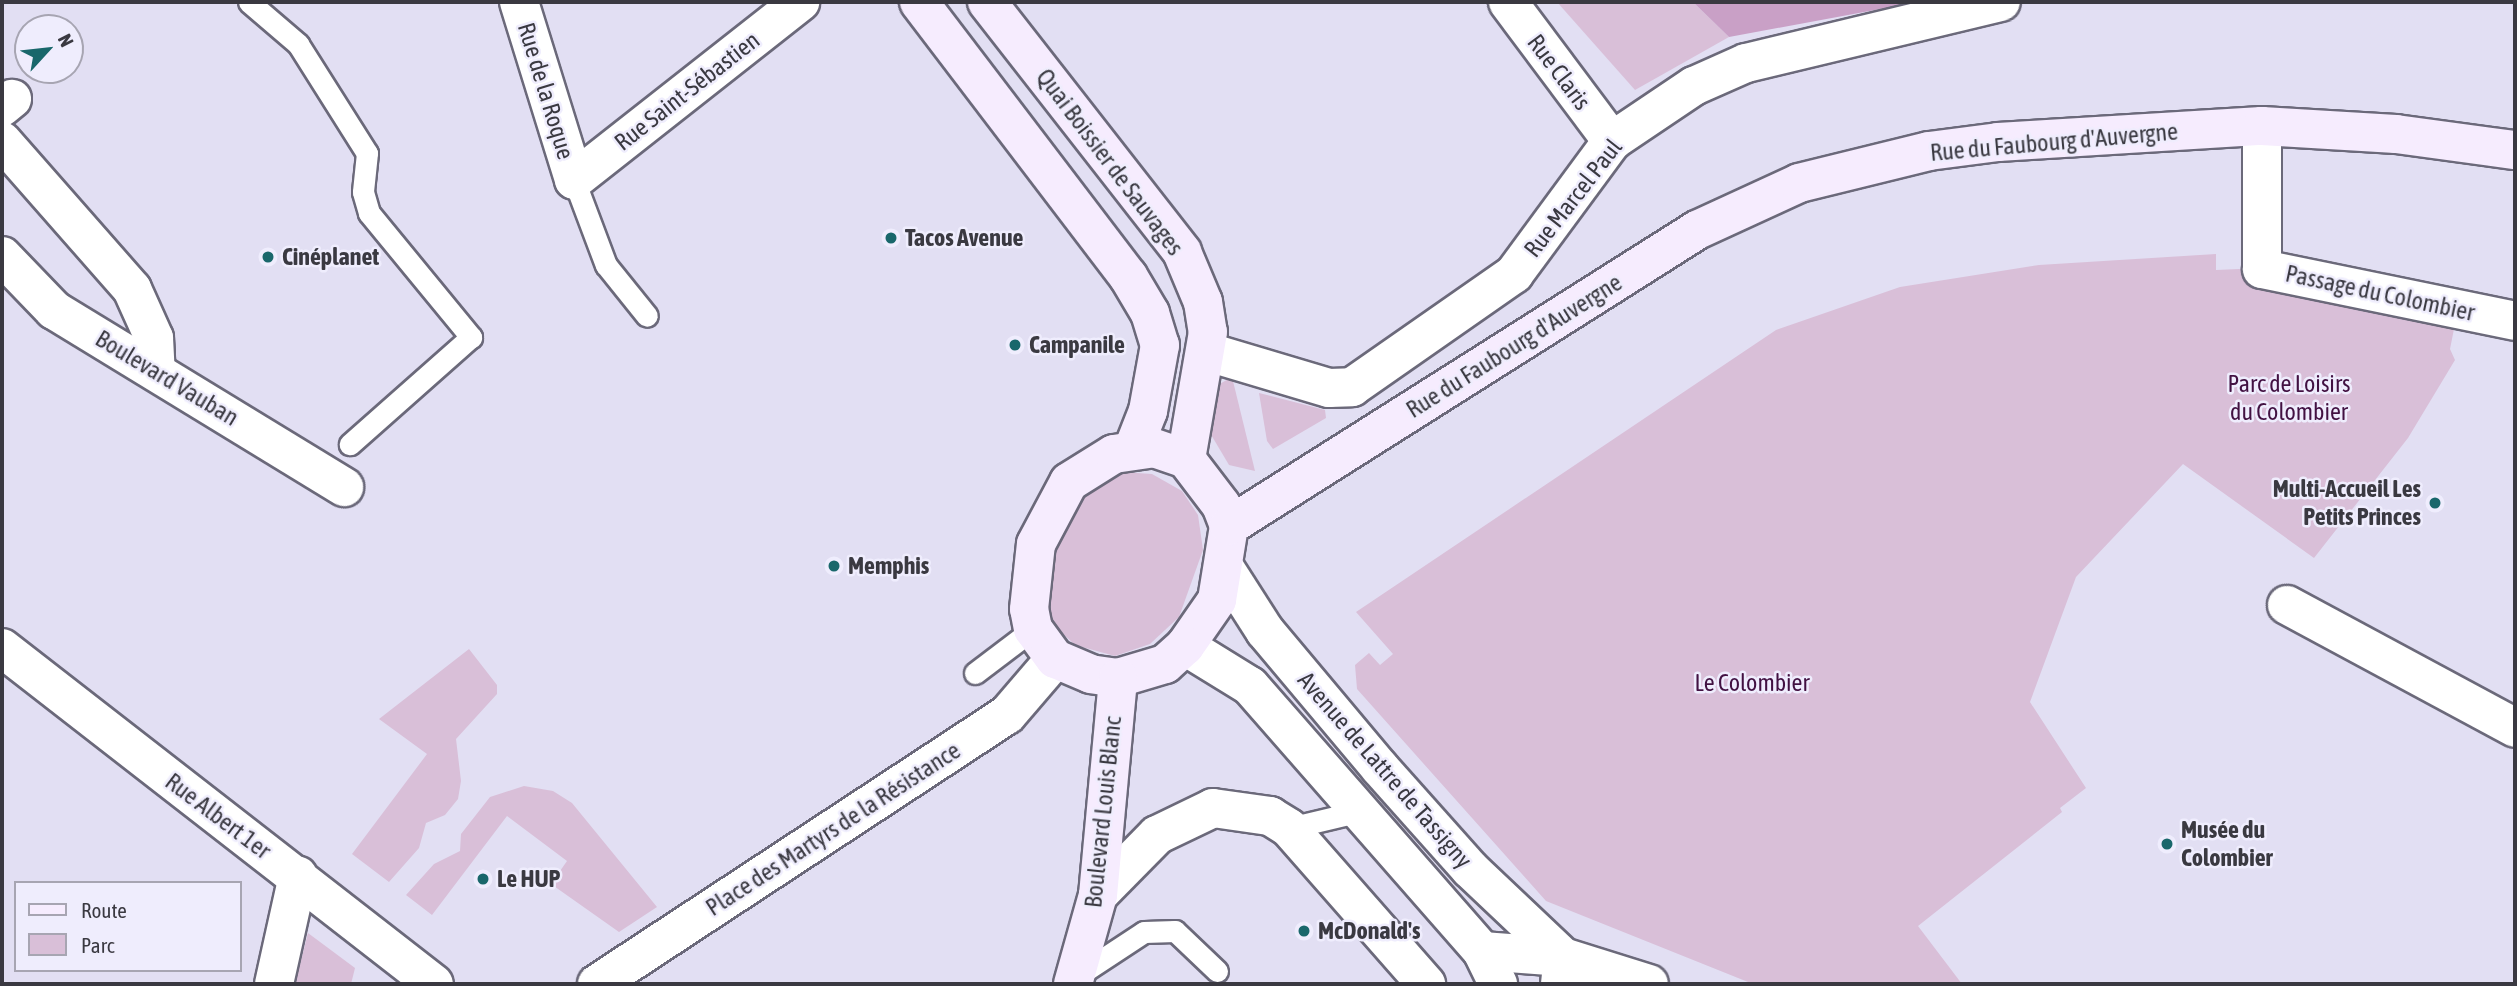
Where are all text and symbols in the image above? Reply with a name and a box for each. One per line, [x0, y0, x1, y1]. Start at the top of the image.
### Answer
north arrow [14, 14, 84, 84]
street label: Rue de la Roque [512, 19, 580, 163]
street label: Rue Saint-Sébastien [609, 25, 765, 157]
street label: Rue Claris [1521, 29, 1597, 115]
text: N [54, 30, 78, 50]
street label: Quai Boissier de Sauvages [1031, 63, 1189, 261]
street label: Rue du Faubourg d'Auvergne [1929, 117, 2179, 167]
street label: Rue Marcel Paul [1518, 133, 1628, 263]
place label: Tacos Avenue [905, 224, 1023, 252]
marker: Tacos Avenue [883, 230, 899, 246]
place label: Cinéplanet [282, 243, 379, 271]
marker: Cinéplanet [260, 249, 276, 265]
street label: Passage du Colombier [2283, 259, 2477, 327]
street label: Rue du Faubourg d'Auvergne [1401, 268, 1627, 424]
street label: Boulevard Vauban [90, 324, 244, 432]
place label: Campanile [1029, 331, 1125, 359]
marker: Campanile [1007, 337, 1023, 353]
park label: Parc de Loisirs du Colombier [2228, 370, 2350, 426]
place label: Multi-Accueil Les Petits Princes [2273, 475, 2421, 531]
marker: Multi-Accueil Les Petits Princes [2427, 495, 2443, 511]
place label: Memphis [848, 552, 929, 580]
marker: Memphis [826, 558, 842, 574]
street label: Avenue de Lattre de Tassigny [1292, 666, 1478, 874]
park label: Le Colombier [1694, 669, 1810, 697]
street label: Boulevard Louis Blanc [1079, 715, 1127, 909]
street label: Place des Martyrs de la Résistance [700, 736, 966, 922]
street label: Rue Albert 1er [160, 767, 276, 865]
place label: Musée du Colombier [2181, 816, 2273, 872]
marker: Musée du Colombier [2159, 836, 2175, 852]
place label: Le HUP [497, 865, 560, 893]
marker: Le HUP [475, 871, 491, 887]
legend [14, 881, 242, 972]
text: Route [81, 898, 127, 922]
place label: McDonald's [1318, 917, 1420, 945]
marker: McDonald's [1296, 923, 1312, 939]
text: Parc [81, 933, 115, 957]

